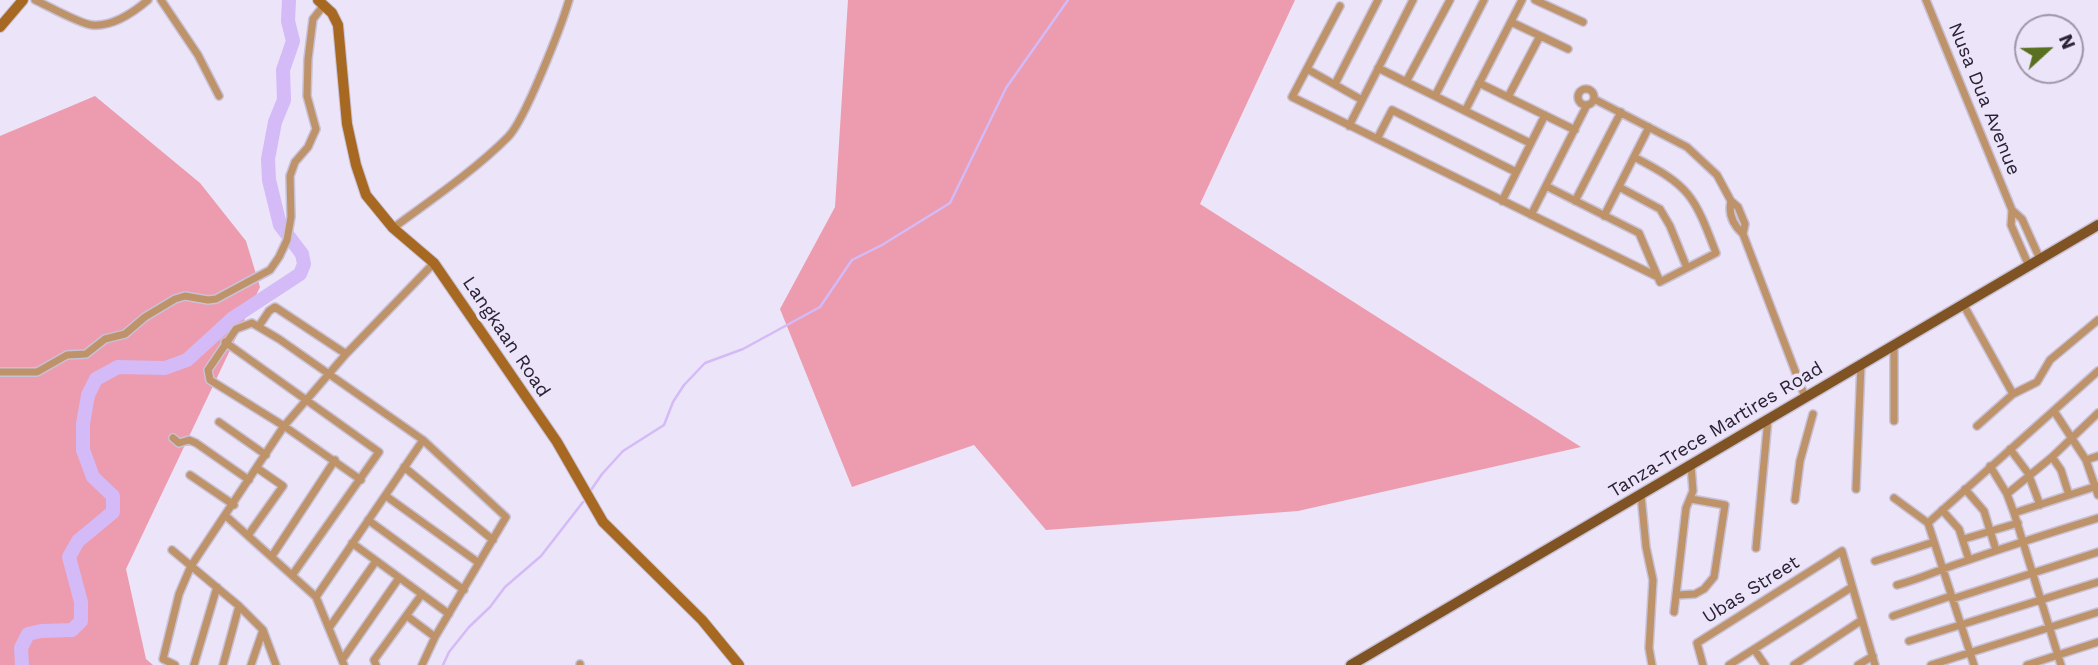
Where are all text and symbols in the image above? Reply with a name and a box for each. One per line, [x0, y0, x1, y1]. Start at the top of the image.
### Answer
north arrow [2014, 14, 2084, 84]
street label: Nusa Dua Avenue [1943, 19, 2025, 179]
text: N [2054, 31, 2080, 53]
street label: Langkaan Road [457, 272, 555, 402]
street label: Tanza-Trece Martires Road [1605, 357, 1827, 503]
street label: Ubas Street [1698, 551, 1804, 629]

